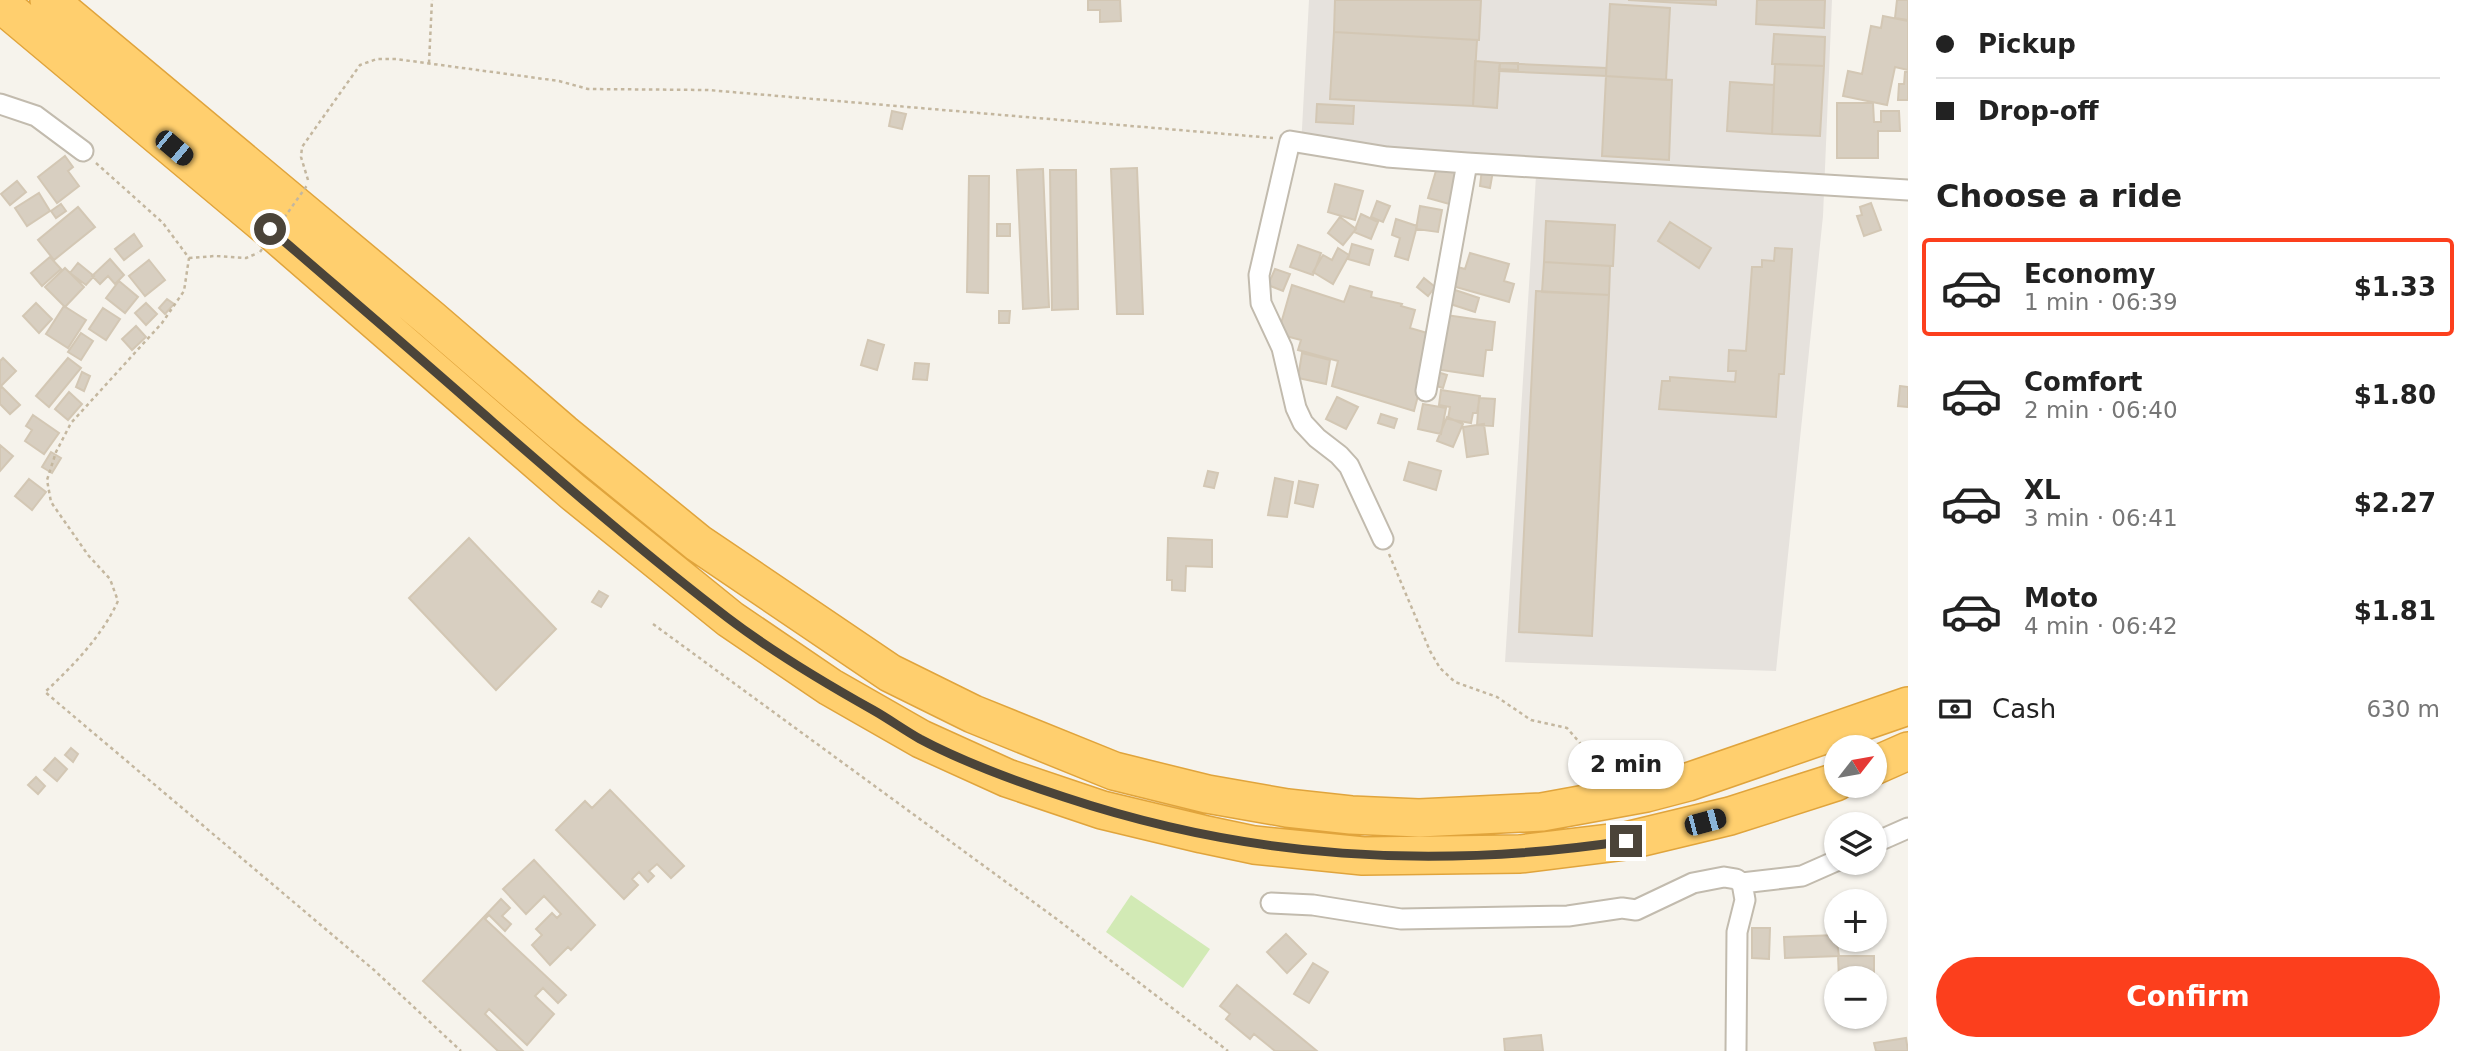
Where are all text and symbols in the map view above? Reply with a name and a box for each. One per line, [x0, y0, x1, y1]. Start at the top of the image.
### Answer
text: Pickup [1978, 29, 2076, 59]
text: Drop-off [1978, 96, 2099, 126]
car [152, 126, 197, 170]
text: Choose a ride [1936, 177, 2182, 215]
route start [254, 213, 286, 245]
icon: car [1940, 256, 2003, 319]
text: Economy [2024, 259, 2155, 289]
text: $1.33 [2354, 272, 2436, 302]
text: 1 min · 06:39 [2024, 289, 2178, 315]
icon: car [1940, 364, 2003, 427]
text: Comfort [2024, 367, 2142, 397]
text: $1.80 [2354, 380, 2436, 410]
text: 2 min · 06:40 [2024, 397, 2178, 423]
icon: car [1940, 472, 2003, 535]
text: XL [2024, 475, 2061, 505]
text: $2.27 [2354, 488, 2436, 518]
text: 3 min · 06:41 [2024, 505, 2178, 531]
icon: car [1940, 580, 2003, 643]
text: Moto [2024, 583, 2098, 613]
text: $1.81 [2354, 596, 2436, 626]
text: 4 min · 06:42 [2024, 613, 2178, 639]
icon: cash [1936, 690, 1974, 728]
text: Cash [1992, 694, 2056, 724]
text: 630 m [2366, 696, 2440, 722]
north arrow [1824, 735, 1886, 798]
map controls [1824, 735, 1887, 1029]
callout: 2 min [1568, 740, 1684, 788]
text: 2 min [1590, 751, 1662, 777]
car [1682, 806, 1729, 838]
button: layers [1824, 812, 1887, 875]
route end [1610, 825, 1642, 857]
button: + [1824, 889, 1887, 952]
button: Confirm [1936, 957, 2440, 1037]
button: − [1824, 966, 1887, 1029]

